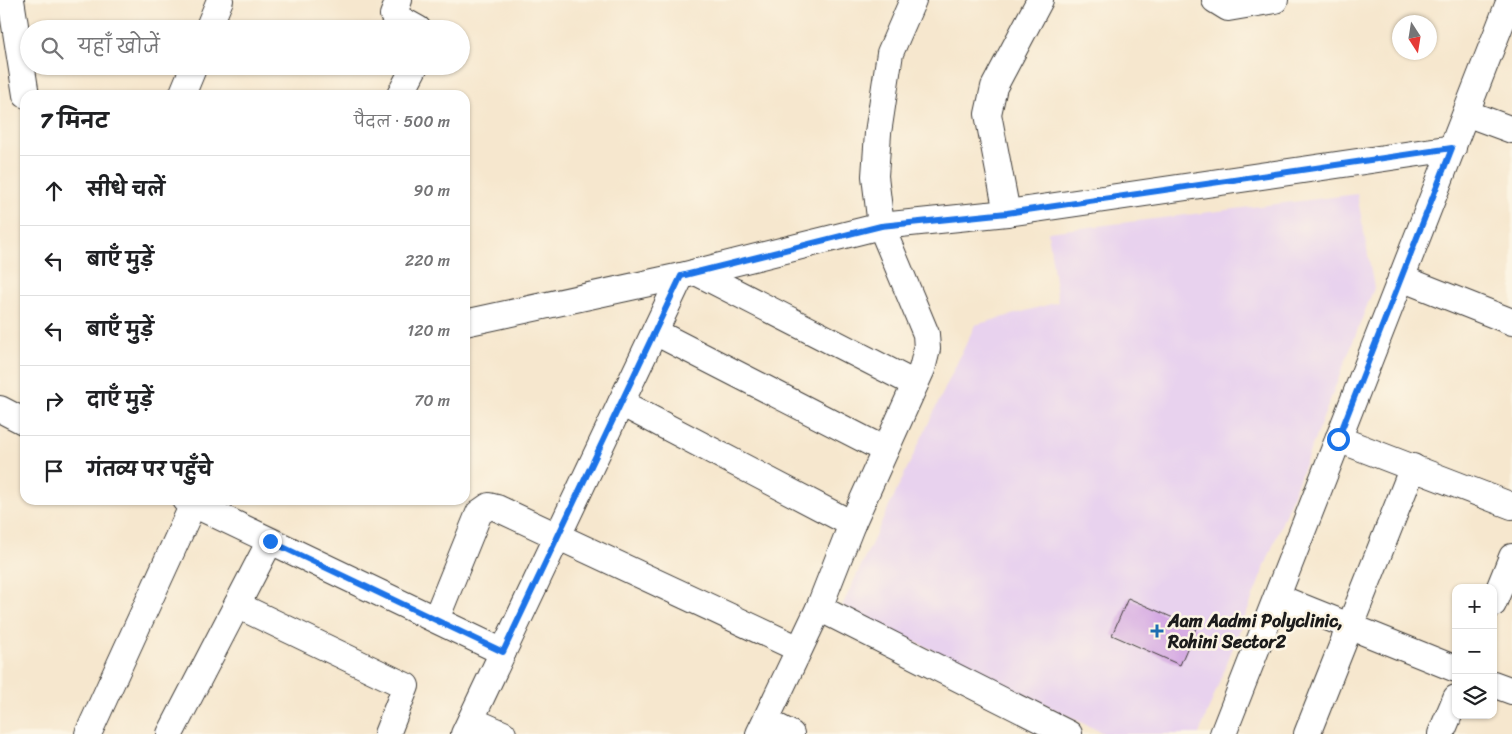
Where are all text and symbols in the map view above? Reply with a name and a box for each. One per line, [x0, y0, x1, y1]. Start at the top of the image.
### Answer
north arrow [1392, 15, 1437, 60]
search box [20, 20, 470, 75]
text: यहाँ खोजें [78, 30, 160, 63]
icon: search [38, 34, 66, 62]
text: 7 मिनट [40, 102, 108, 140]
text: पैदल · 500 m [354, 107, 450, 136]
text: सीधे चलें [87, 173, 165, 206]
text: 90 m [414, 176, 450, 205]
icon: ahead [40, 177, 68, 205]
text: बाएँ मुड़ें [87, 243, 154, 276]
text: 220 m [405, 246, 450, 275]
icon: left [40, 247, 68, 275]
text: बाएँ मुड़ें [87, 313, 154, 346]
text: 120 m [407, 316, 450, 345]
icon: left [40, 317, 68, 345]
text: दाएँ मुड़ें [87, 383, 153, 416]
text: 70 m [414, 386, 450, 415]
icon: right [40, 387, 68, 415]
route start [1327, 428, 1350, 451]
text: गंतव्य पर पहुँचे [87, 453, 212, 486]
icon: arrive [40, 457, 68, 485]
route end [259, 530, 282, 553]
map controls [1452, 584, 1497, 719]
button: + [1452, 584, 1497, 629]
place label: Aam Aadmi Polyclinic, Rohini Sector2 [1167, 605, 1343, 658]
marker: Aam Aadmi Polyclinic, Rohini Sector2 [1150, 624, 1164, 638]
button: − [1452, 629, 1497, 674]
button: layers [1452, 674, 1497, 719]

